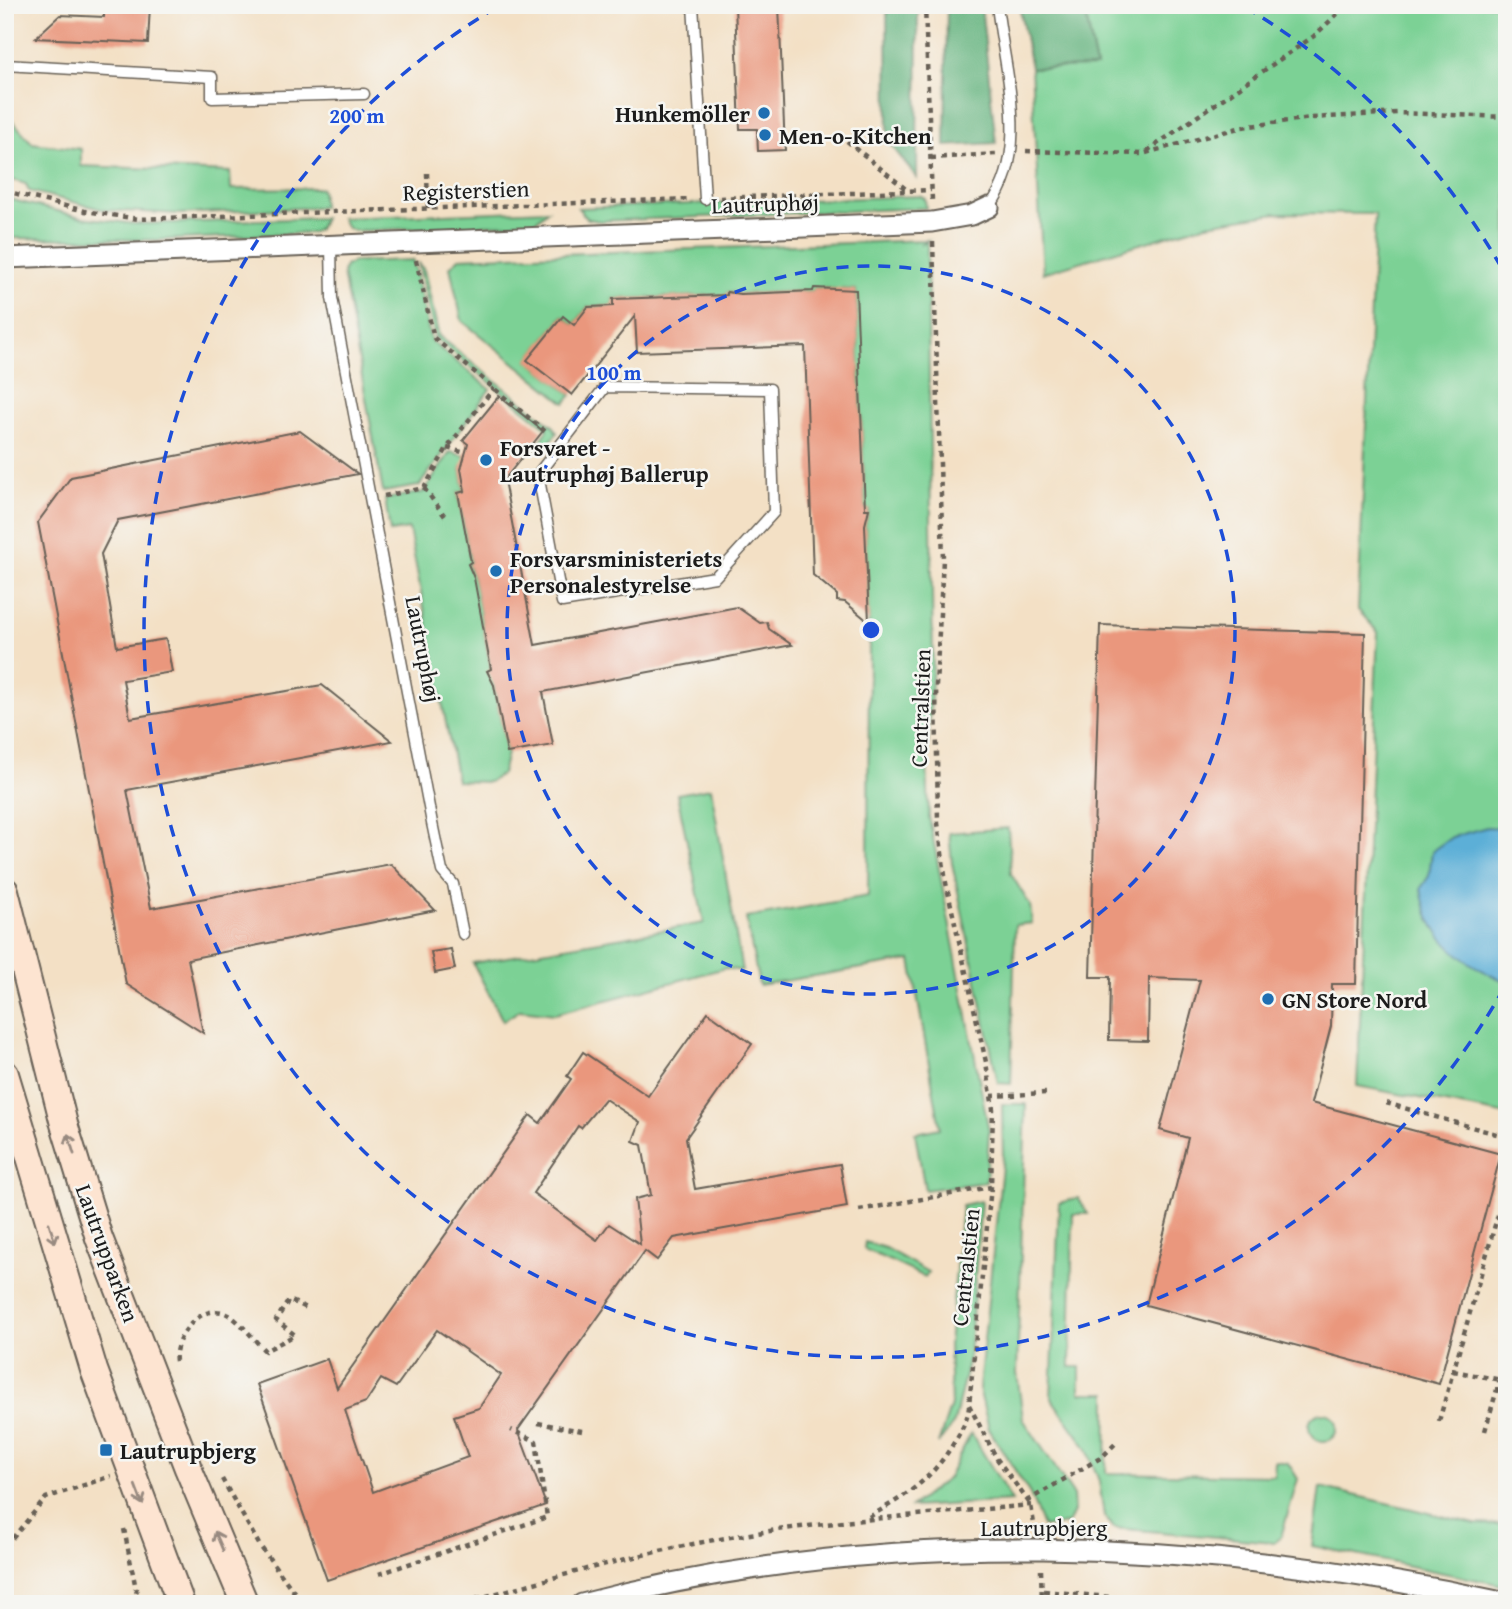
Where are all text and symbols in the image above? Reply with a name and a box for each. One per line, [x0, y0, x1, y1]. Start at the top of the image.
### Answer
place label: Hunkemöller [615, 97, 750, 130]
text: 200 m [329, 100, 385, 131]
marker: Hunkemöller [756, 105, 772, 121]
place label: Men-o-Kitchen [779, 119, 932, 152]
marker: Men-o-Kitchen [757, 127, 773, 143]
street label: Registerstien [402, 171, 530, 209]
street label: Lautruphøj [711, 185, 819, 221]
text: 100 m [586, 357, 642, 388]
place label: Forsvaret - Lautruphøj Ballerup [500, 431, 709, 490]
marker: Forsvaret - Lautruphøj Ballerup [478, 452, 494, 468]
place label: Forsvarsministeriets Personalestyrelse [510, 542, 722, 601]
marker: Forsvarsministeriets Personalestyrelse [488, 563, 504, 579]
street label: Lautruphøj [398, 593, 450, 705]
centre of rings [859, 618, 883, 642]
street label: Centralstien [901, 648, 939, 768]
place label: GN Store Nord [1282, 983, 1428, 1016]
marker: GN Store Nord [1260, 991, 1276, 1007]
one-way arrow [63, 1134, 76, 1156]
street label: Lautrupparken [68, 1179, 148, 1327]
street label: Centralstien [942, 1206, 988, 1328]
one-way arrow [47, 1222, 60, 1244]
place label: Lautrupbjerg [120, 1434, 257, 1467]
marker: Lautrupbjerg [98, 1442, 114, 1458]
one-way arrow [134, 1484, 147, 1506]
street label: Lautrupbjerg [981, 1511, 1108, 1544]
one-way arrow [211, 1531, 224, 1552]

